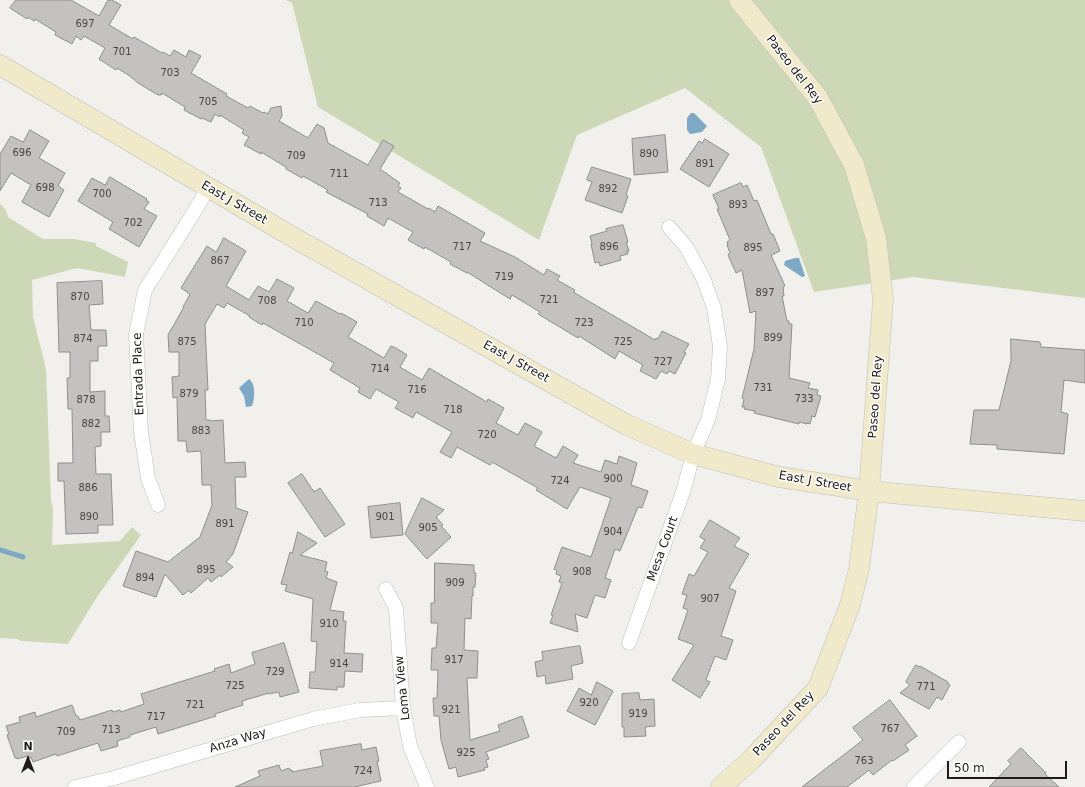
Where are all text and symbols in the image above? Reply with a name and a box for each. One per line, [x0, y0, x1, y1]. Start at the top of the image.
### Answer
house number: 697 [75, 18, 95, 30]
street label: Paseo del Rey [763, 33, 825, 107]
house number: 701 [112, 46, 132, 58]
house number: 703 [160, 67, 180, 79]
house number: 705 [198, 96, 218, 108]
house number: 696 [12, 147, 32, 159]
house number: 890 [639, 148, 659, 160]
house number: 709 [286, 150, 306, 162]
house number: 891 [695, 158, 715, 170]
house number: 711 [329, 168, 349, 180]
street label: East J Street [199, 178, 269, 228]
house number: 698 [35, 182, 55, 194]
house number: 892 [598, 183, 618, 195]
house number: 700 [92, 188, 112, 200]
house number: 713 [368, 197, 388, 209]
house number: 893 [728, 199, 748, 211]
house number: 702 [123, 217, 143, 229]
house number: 717 [452, 241, 472, 253]
house number: 896 [599, 241, 619, 253]
house number: 895 [743, 242, 763, 254]
house number: 867 [210, 255, 230, 267]
house number: 719 [494, 271, 514, 283]
house number: 897 [755, 287, 775, 299]
house number: 870 [70, 291, 90, 303]
house number: 721 [539, 294, 559, 306]
house number: 708 [257, 295, 277, 307]
house number: 710 [294, 317, 314, 329]
house number: 723 [574, 317, 594, 329]
street label: Entrada Place [130, 332, 148, 416]
house number: 899 [763, 332, 783, 344]
house number: 874 [73, 333, 93, 345]
house number: 875 [177, 336, 197, 348]
house number: 725 [613, 336, 633, 348]
street label: East J Street [480, 338, 552, 386]
street label: Paseo del Rey [866, 355, 886, 439]
house number: 727 [653, 356, 673, 368]
house number: 714 [370, 363, 390, 375]
house number: 731 [753, 382, 773, 394]
house number: 716 [407, 384, 427, 396]
house number: 879 [179, 388, 199, 400]
house number: 733 [794, 393, 814, 405]
house number: 878 [76, 394, 96, 406]
house number: 718 [443, 404, 463, 416]
house number: 882 [81, 418, 101, 430]
house number: 883 [191, 425, 211, 437]
house number: 720 [477, 429, 497, 441]
street label: East J Street [778, 469, 852, 495]
house number: 900 [603, 473, 623, 485]
house number: 724 [550, 475, 570, 487]
house number: 886 [78, 482, 98, 494]
house number: 890 [79, 511, 99, 523]
house number: 901 [375, 511, 395, 523]
street label: Mesa Court [645, 515, 681, 583]
house number: 891 [215, 518, 235, 530]
house number: 905 [418, 522, 438, 534]
house number: 904 [603, 526, 623, 538]
house number: 895 [196, 564, 216, 576]
house number: 908 [572, 566, 592, 578]
house number: 894 [135, 572, 155, 584]
house number: 909 [445, 577, 465, 589]
house number: 907 [700, 593, 720, 605]
house number: 910 [319, 618, 339, 630]
house number: 917 [444, 654, 464, 666]
street label: Loma View [392, 655, 414, 721]
house number: 914 [329, 658, 349, 670]
house number: 729 [265, 666, 285, 678]
house number: 725 [225, 680, 245, 692]
house number: 771 [916, 681, 936, 693]
street label: Paseo del Rey [750, 689, 818, 759]
house number: 920 [579, 697, 599, 709]
house number: 721 [185, 699, 205, 711]
house number: 921 [441, 704, 461, 716]
house number: 919 [628, 708, 648, 720]
house number: 717 [146, 711, 166, 723]
house number: 767 [880, 723, 900, 735]
house number: 713 [101, 724, 121, 736]
house number: 709 [56, 726, 76, 738]
street label: Anza Way [208, 726, 268, 756]
north arrow [8, 739, 48, 779]
text: N [23, 740, 33, 753]
house number: 925 [456, 747, 476, 759]
scale bar [949, 753, 1069, 779]
house number: 763 [854, 755, 874, 767]
text: 50 m [954, 761, 985, 775]
house number: 724 [353, 765, 373, 777]

